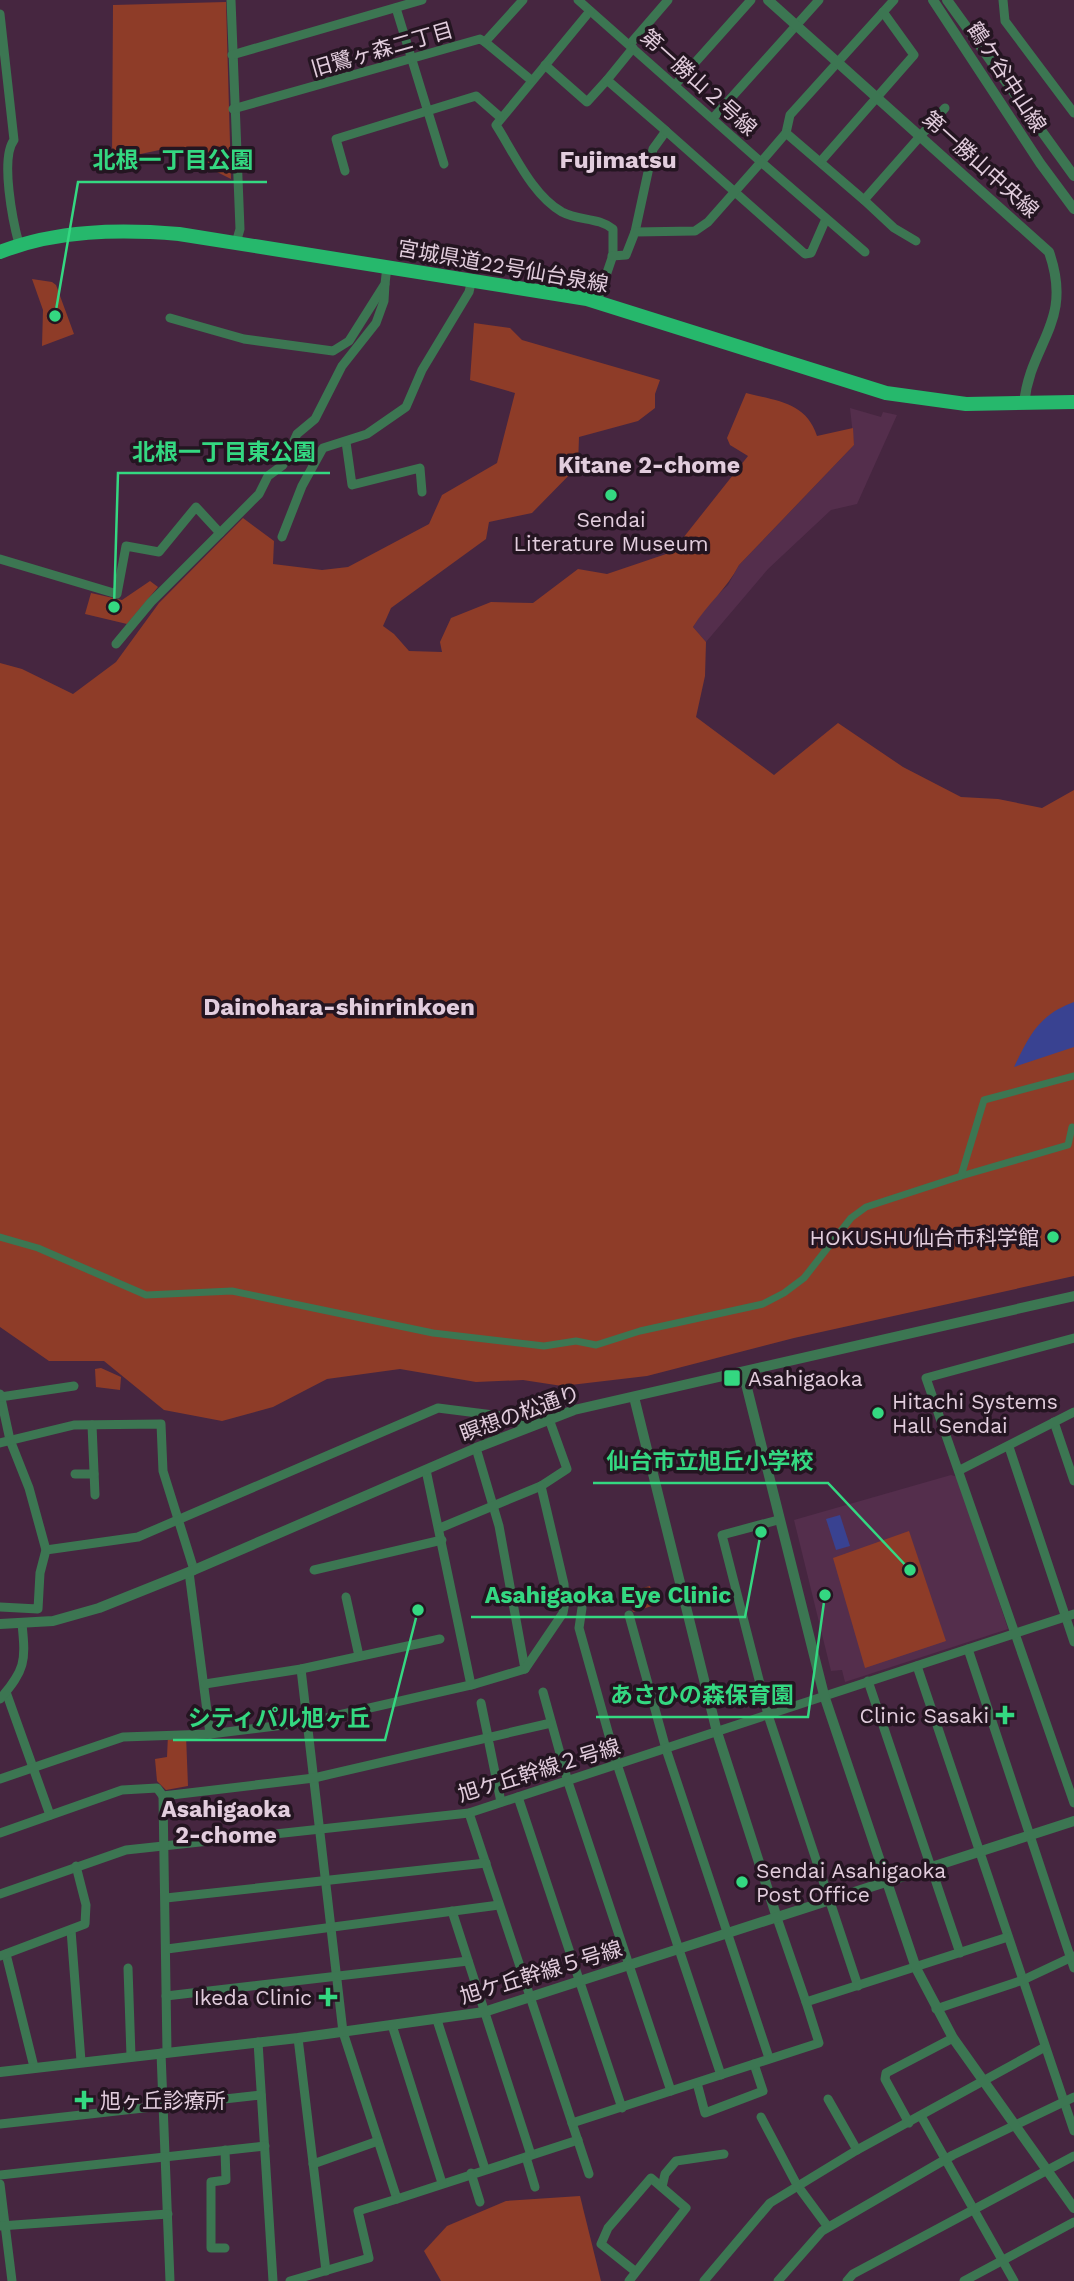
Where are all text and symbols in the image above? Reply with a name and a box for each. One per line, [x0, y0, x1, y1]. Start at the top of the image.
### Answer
street label: 旧鷺ヶ森二丁目 [308, 17, 456, 81]
street label: 鶴ケ谷中山線 [962, 17, 1052, 137]
street label: 第一勝山２号線 [636, 24, 762, 140]
street label: 第一勝山中央線 [918, 106, 1044, 222]
callout: 北根一丁目公園 [78, 138, 267, 182]
district label: Fujimatsu [559, 146, 677, 174]
text: 北根一丁目公園 [93, 147, 254, 174]
street label: 宮城県道22号仙台泉線 [396, 235, 610, 297]
callout: 北根一丁目東公園 [118, 429, 330, 473]
text: 北根一丁目東公園 [132, 439, 316, 466]
district label: Kitane 2-chome [558, 452, 740, 479]
marker: Sendai Literature Museum [603, 487, 619, 503]
place label: Sendai Literature Museum [514, 507, 708, 556]
district label: Dainohara-shinrinkoen [203, 993, 475, 1021]
place label: HOKUSHU仙台市科学館 [809, 1225, 1039, 1250]
marker: HOKUSHU仙台市科学館 [1045, 1229, 1061, 1245]
place label: Asahigaoka [748, 1366, 863, 1391]
marker: Asahigaoka [722, 1368, 742, 1388]
street label: 瞑想の松通り [457, 1380, 583, 1446]
place label: Hitachi Systems Hall Sendai [892, 1389, 1058, 1438]
marker: Hitachi Systems Hall Sendai [870, 1405, 886, 1421]
callout: 仙台市立旭丘小学校 [593, 1439, 828, 1483]
text: 仙台市立旭丘小学校 [607, 1448, 814, 1475]
callout: Asahigaoka Eye Clinic [471, 1573, 745, 1617]
text: Asahigaoka Eye Clinic [485, 1582, 731, 1609]
callout: あさひの森保育園 [596, 1673, 808, 1717]
text: あさひの森保育園 [610, 1682, 794, 1709]
callout: シティパル旭ヶ丘 [173, 1696, 385, 1740]
place label: Clinic Sasaki [859, 1703, 989, 1728]
text: シティパル旭ヶ丘 [188, 1705, 370, 1732]
marker: Clinic Sasaki [995, 1705, 1015, 1725]
street label: 旭ケ丘幹線２号線 [455, 1733, 623, 1807]
district label: Asahigaoka 2-chome [161, 1796, 291, 1849]
place label: Sendai Asahigaoka Post Office [756, 1858, 946, 1907]
marker: Sendai Asahigaoka Post Office [734, 1874, 750, 1890]
street label: 旭ケ丘幹線５号線 [457, 1935, 625, 2009]
place label: Ikeda Clinic [194, 1985, 312, 2010]
marker: Ikeda Clinic [318, 1987, 338, 2007]
place label: 旭ヶ丘診療所 [100, 2088, 226, 2113]
marker: 旭ヶ丘診療所 [74, 2090, 94, 2110]

